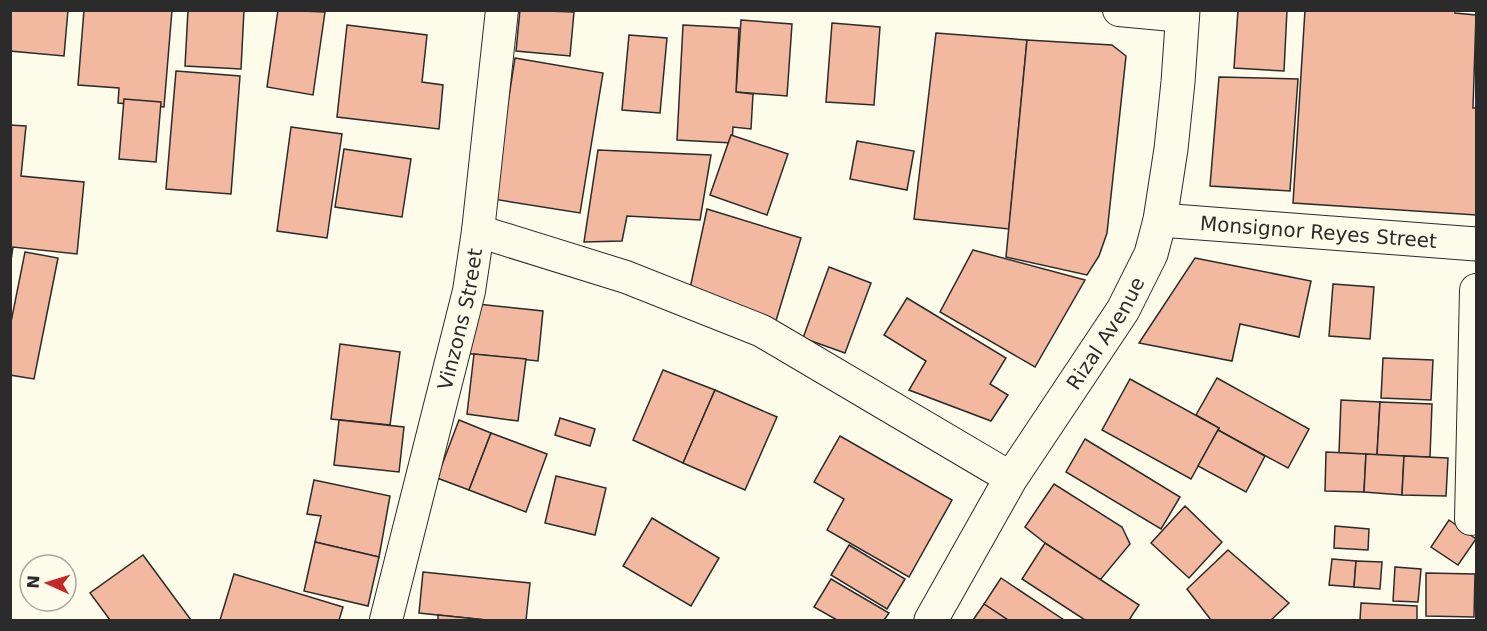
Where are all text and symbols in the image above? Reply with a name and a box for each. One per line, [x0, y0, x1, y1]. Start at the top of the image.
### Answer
street label: Monsignor Reyes Street [1199, 211, 1438, 253]
street label: Vinzons Street [433, 247, 487, 392]
street label: Rizal Avenue [1061, 273, 1150, 394]
north arrow [18, 553, 78, 613]
text: N [24, 575, 43, 589]

